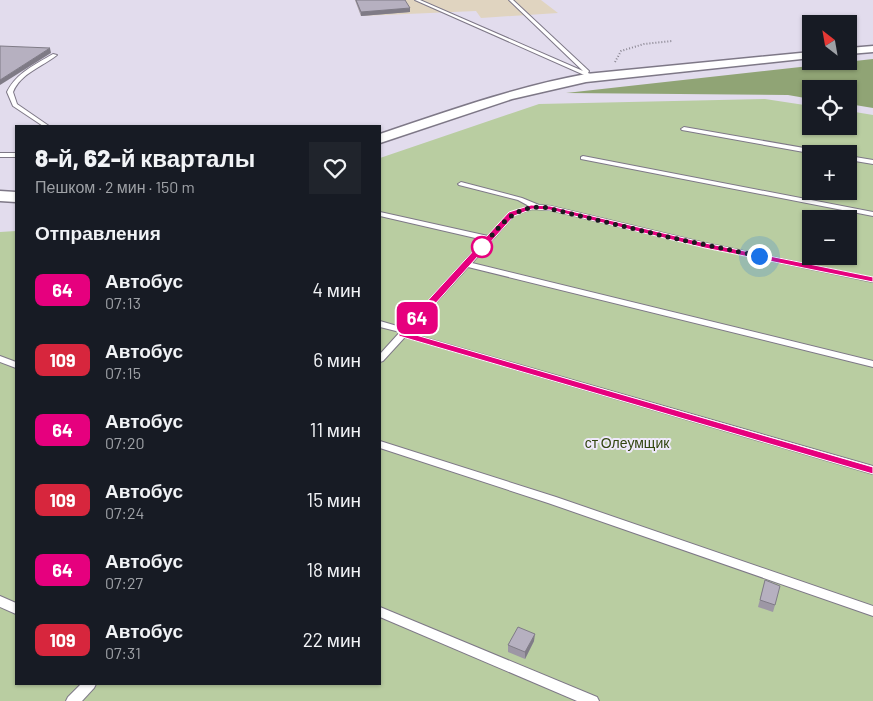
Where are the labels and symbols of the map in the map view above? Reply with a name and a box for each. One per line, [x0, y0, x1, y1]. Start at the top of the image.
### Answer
north arrow [802, 15, 858, 70]
unlabelled marker [471, 236, 493, 258]
your location [747, 244, 772, 269]
line badge: 64 [394, 302, 440, 334]
park label: ст Олеумщик [585, 434, 670, 451]

